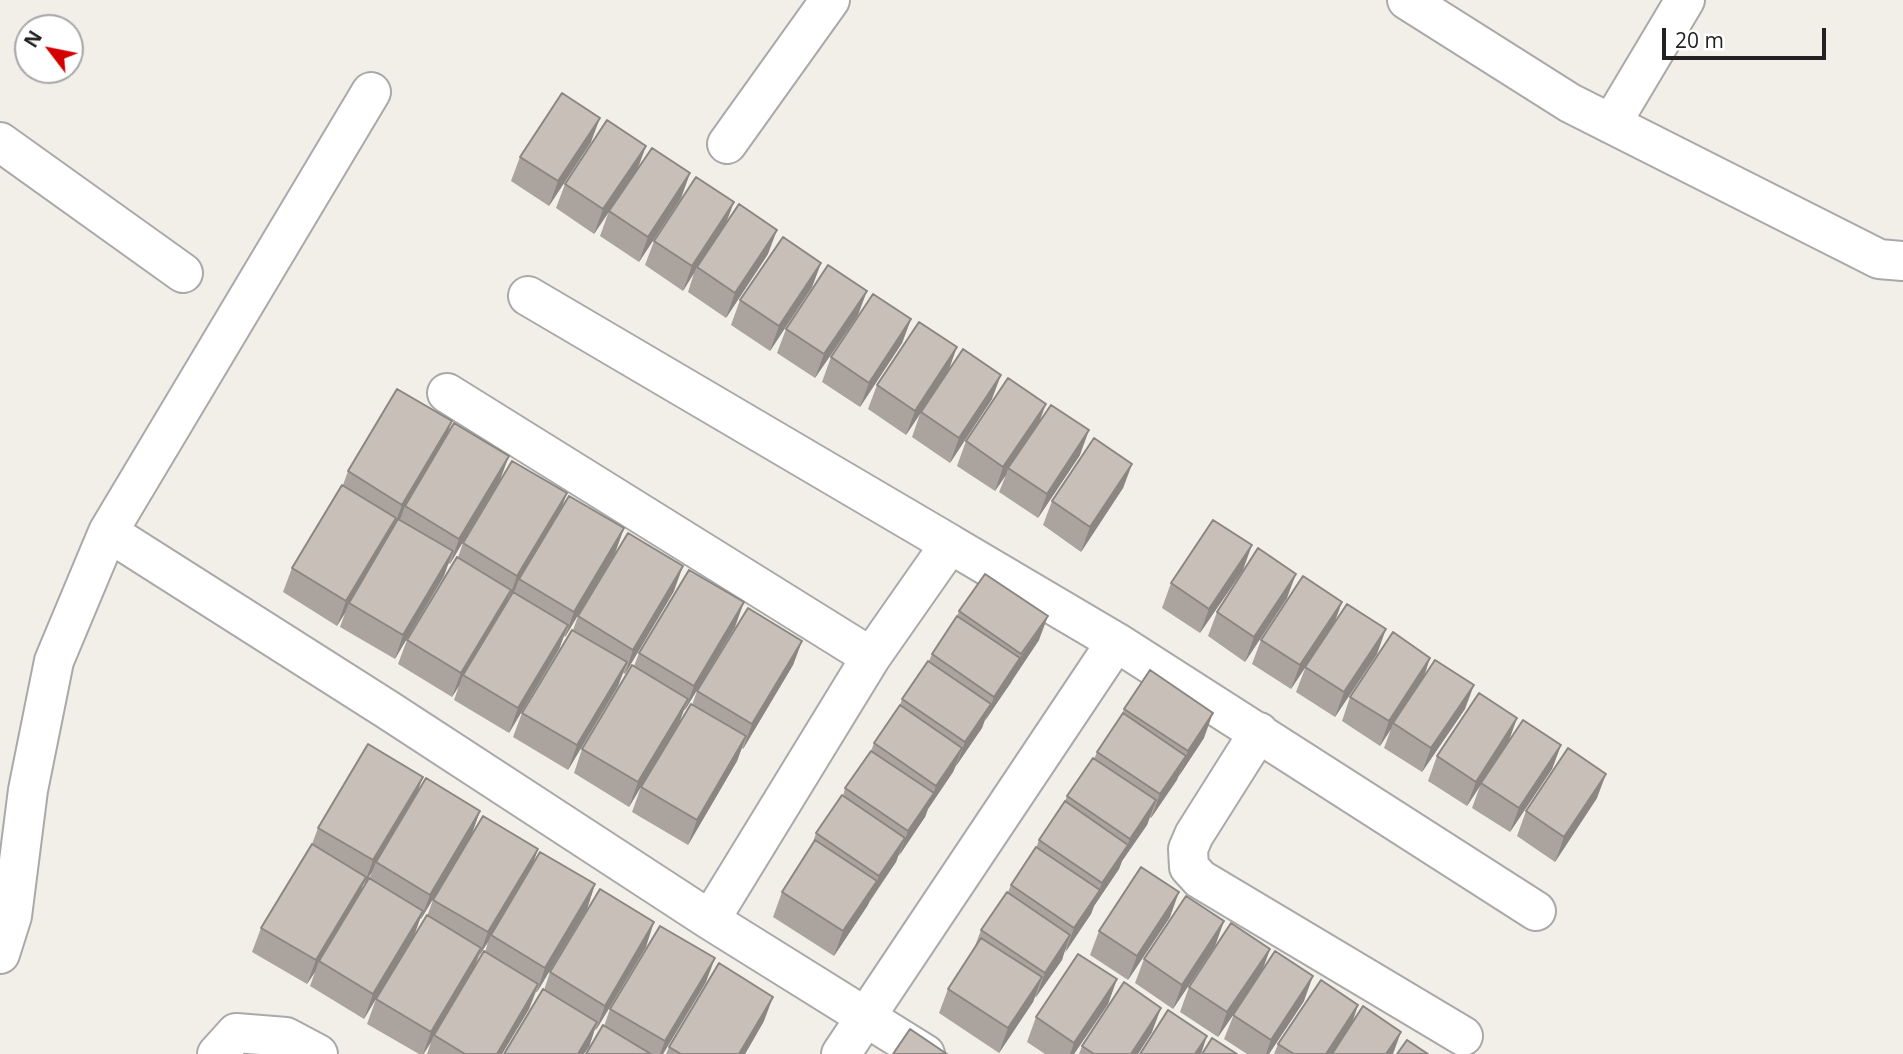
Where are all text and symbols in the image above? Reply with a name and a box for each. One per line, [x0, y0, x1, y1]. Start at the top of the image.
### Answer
north arrow [14, 14, 84, 84]
scale bar [1665, 14, 1829, 58]
text: N [18, 25, 48, 52]
text: 20 m [1675, 26, 1724, 54]

